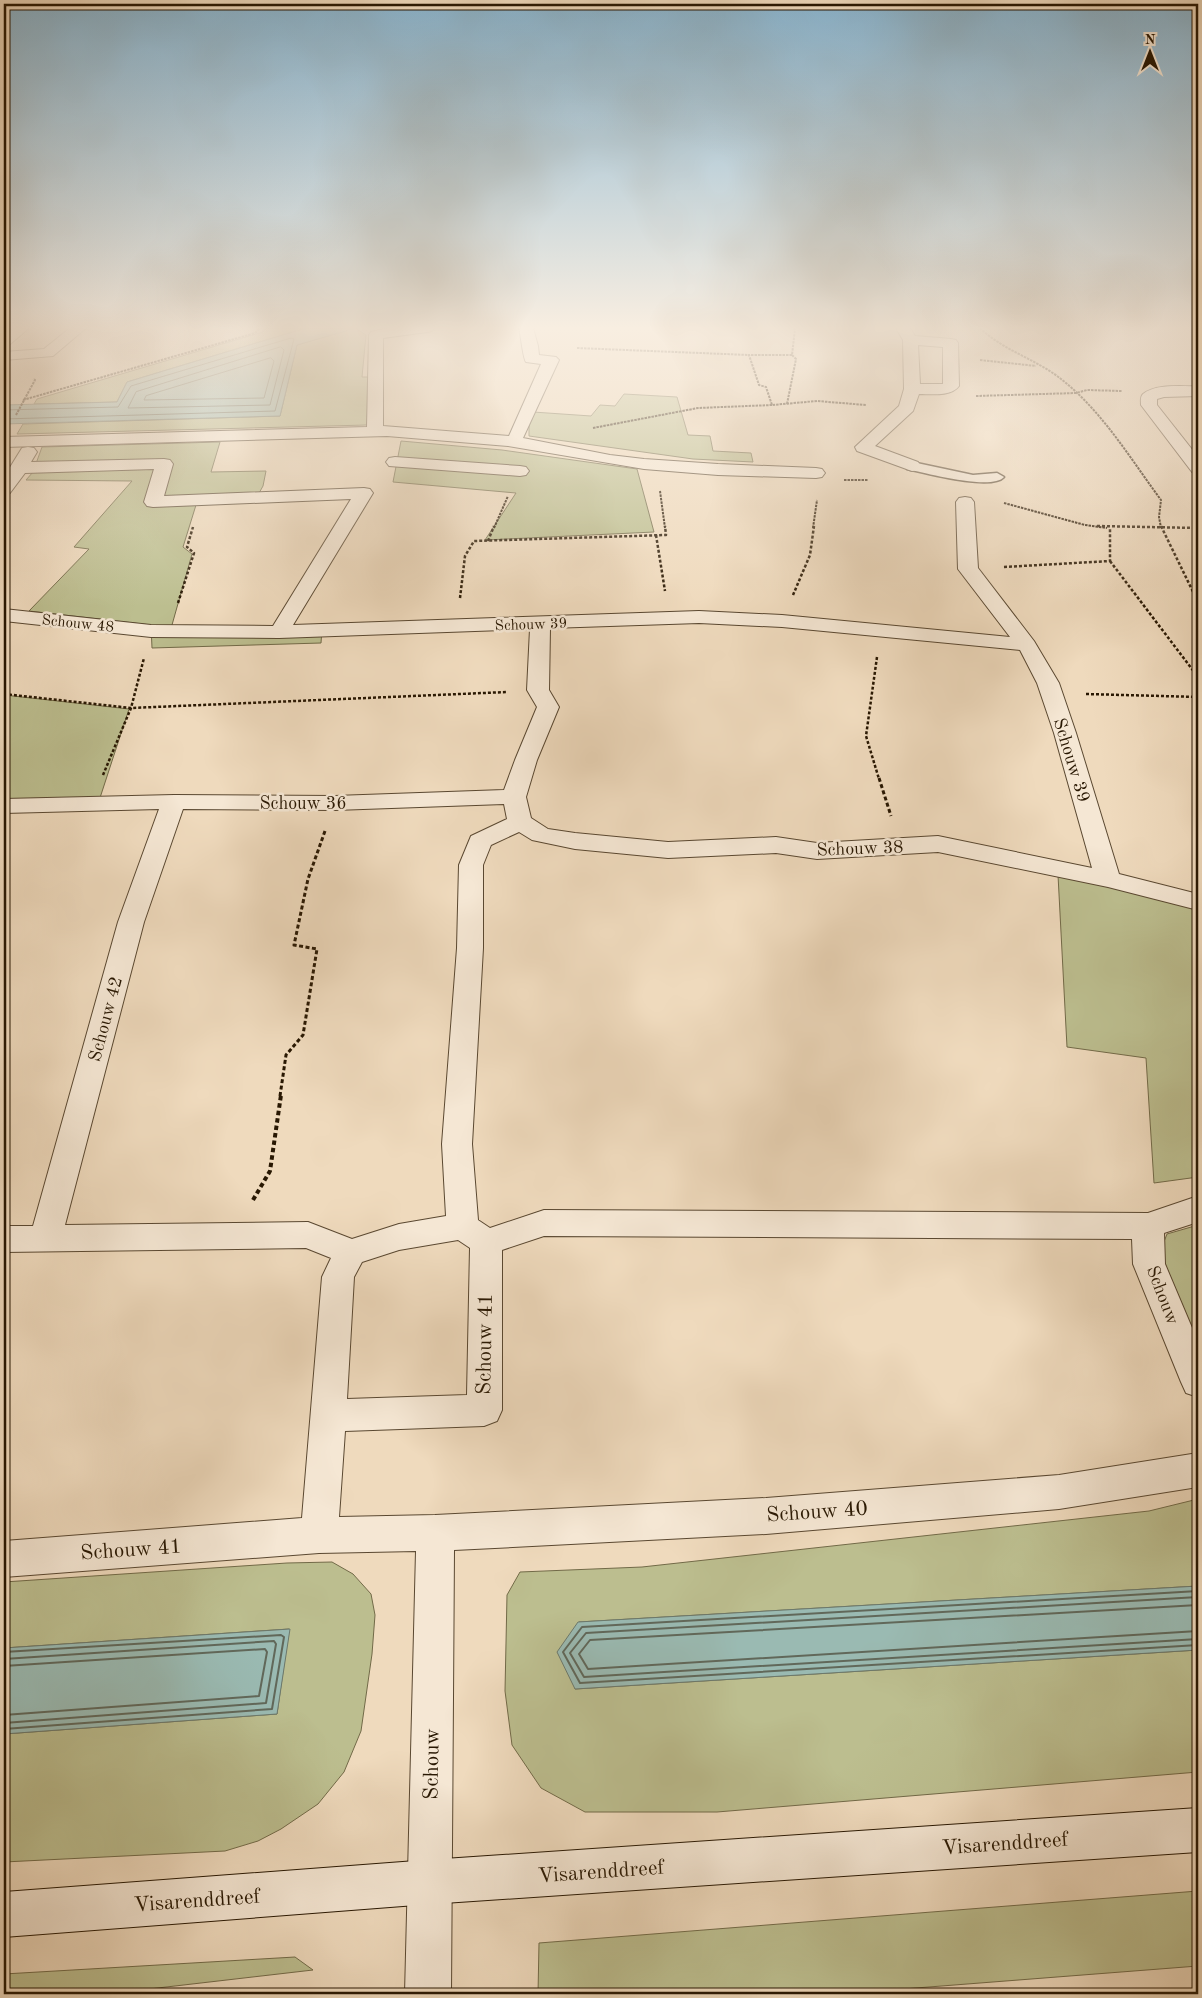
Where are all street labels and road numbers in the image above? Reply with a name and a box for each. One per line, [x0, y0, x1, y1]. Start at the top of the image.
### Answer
street label: Schouw 48 [41, 613, 115, 636]
street label: Schouw 39 [494, 617, 568, 634]
street label: Schouw 39 [1050, 716, 1092, 805]
street label: Schouw 36 [259, 795, 347, 813]
street label: Schouw 38 [816, 838, 904, 860]
street label: Schouw 42 [86, 975, 126, 1064]
street label: Schouw [1143, 1264, 1181, 1327]
street label: Schouw 41 [474, 1293, 497, 1395]
street label: Schouw 40 [766, 1498, 869, 1527]
street label: Schouw 41 [80, 1536, 183, 1565]
street label: Schouw [421, 1728, 444, 1800]
street label: Visarenddreef [941, 1830, 1070, 1859]
street label: Visarenddreef [537, 1858, 666, 1887]
street label: Visarenddreef [133, 1887, 262, 1916]

